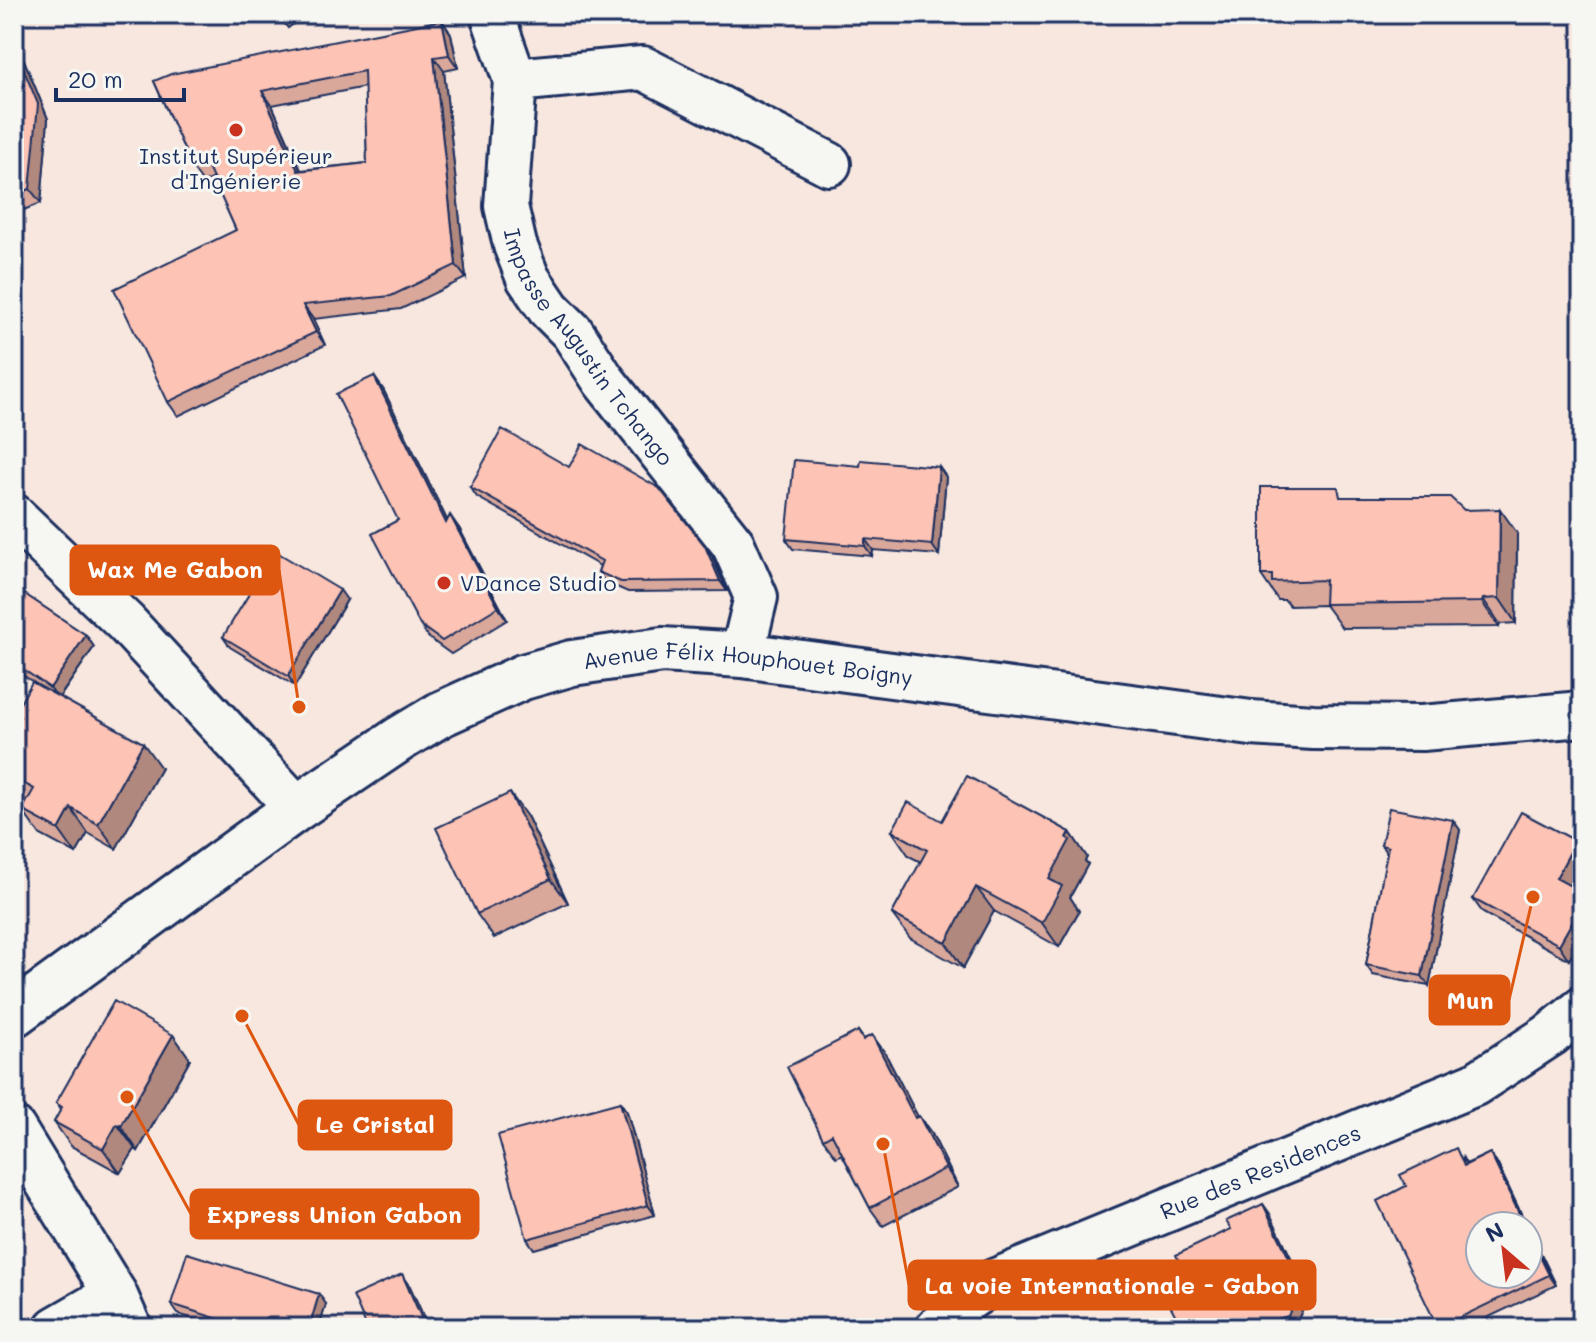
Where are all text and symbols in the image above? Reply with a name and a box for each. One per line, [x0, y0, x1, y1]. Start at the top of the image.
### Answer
scale bar [56, 52, 184, 102]
text: 20 m [68, 63, 123, 94]
marker: Institut Supérieur d'Ingénierie [227, 121, 245, 139]
place label: Institut Supérieur d'Ingénierie [139, 141, 333, 195]
street label: Impasse Augustin Tchango [498, 226, 680, 471]
callout: Wax Me Gabon [71, 546, 279, 594]
text: Wax Me Gabon [87, 553, 263, 584]
place label: VDance Studio [460, 568, 617, 597]
marker: VDance Studio [435, 574, 453, 592]
street label: Avenue Félix Houphouet Boigny [581, 635, 914, 692]
callout: Mun [1430, 976, 1509, 1024]
text: Mun [1447, 984, 1493, 1015]
callout: Le Cristal [299, 1101, 451, 1149]
text: Le Cristal [315, 1108, 435, 1139]
street label: Rue des Residences [1156, 1117, 1365, 1225]
callout: Express Union Gabon [191, 1190, 478, 1238]
text: Express Union Gabon [206, 1198, 462, 1229]
north arrow [1464, 1210, 1544, 1290]
text: N [1480, 1215, 1509, 1249]
callout: La voie Internationale - Gabon [909, 1261, 1315, 1309]
text: La voie Internationale - Gabon [925, 1269, 1299, 1300]

